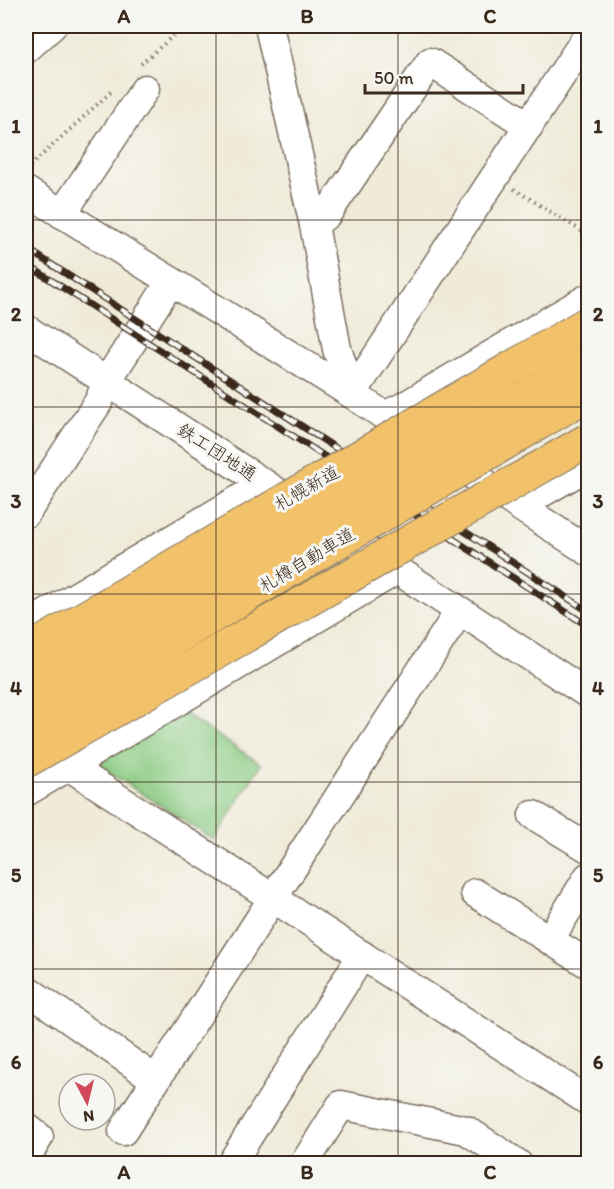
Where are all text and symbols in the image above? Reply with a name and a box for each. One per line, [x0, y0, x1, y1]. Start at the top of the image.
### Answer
text: A [117, 4, 131, 28]
text: B [301, 4, 314, 28]
text: C [484, 4, 497, 28]
scale bar [365, 57, 522, 95]
text: 50 m [374, 67, 414, 89]
text: 1 [11, 114, 21, 138]
text: 1 [593, 114, 603, 138]
text: 2 [11, 302, 22, 326]
text: 2 [593, 302, 604, 326]
street label: 鉄工団地通 [173, 418, 261, 486]
street label: 札幌新道 [270, 460, 344, 516]
text: 3 [11, 489, 22, 513]
text: 3 [593, 489, 604, 513]
street label: 札樽自動車道 [255, 523, 359, 597]
text: 4 [10, 676, 22, 700]
text: 4 [592, 676, 604, 700]
text: 5 [11, 863, 22, 887]
text: 5 [593, 863, 604, 887]
text: 6 [11, 1050, 22, 1074]
text: 6 [593, 1050, 604, 1074]
north arrow [57, 1072, 117, 1132]
text: N [82, 1106, 95, 1126]
text: A [117, 1160, 131, 1184]
text: B [301, 1160, 314, 1184]
text: C [484, 1160, 497, 1184]

